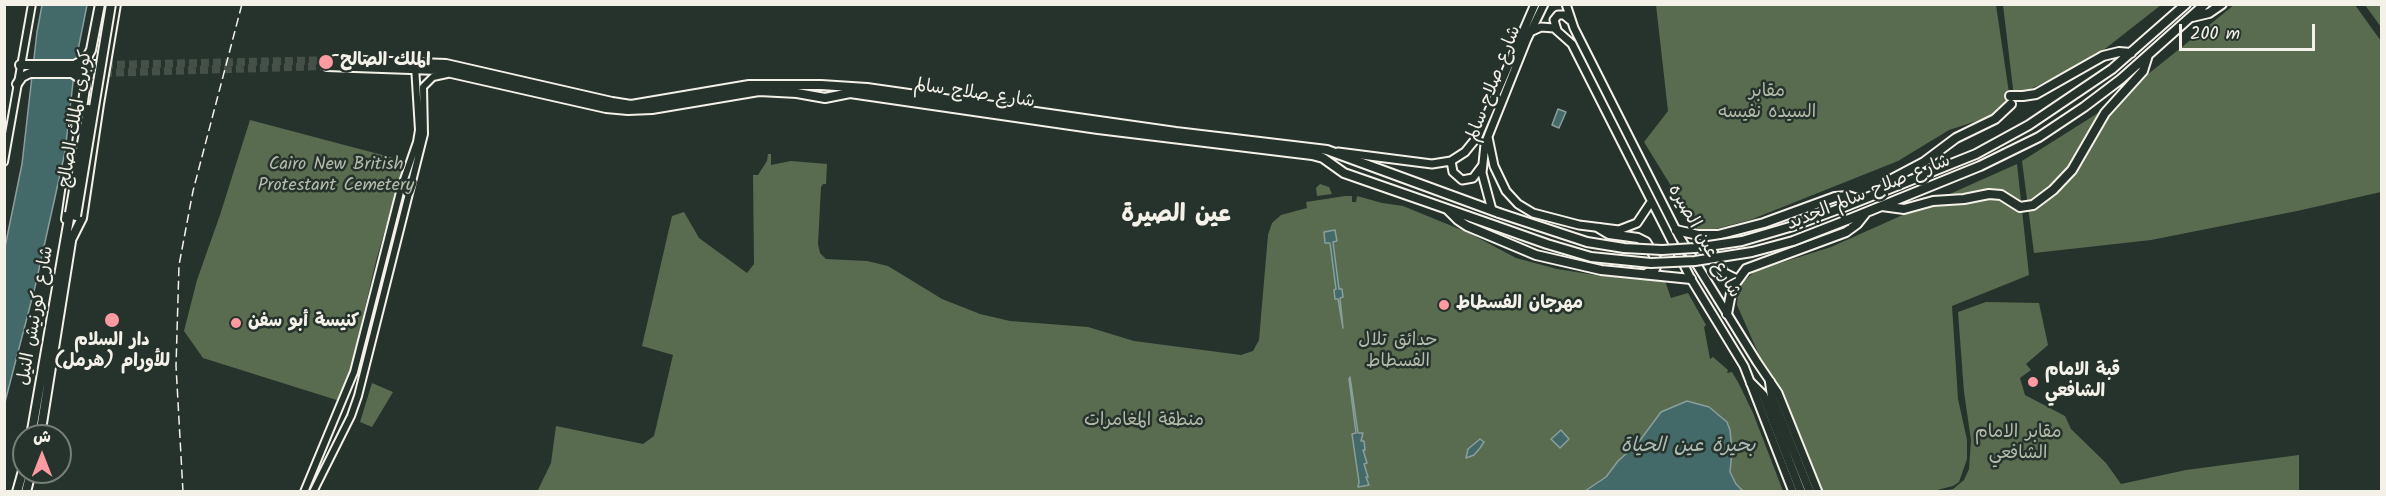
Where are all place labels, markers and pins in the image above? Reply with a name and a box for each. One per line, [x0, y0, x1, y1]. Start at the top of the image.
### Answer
place label: الملك الصالح [340, 51, 431, 73]
marker: الملك الصالح [317, 53, 335, 71]
place label: مهرجان الفسطاط [1456, 294, 1583, 316]
marker: مهرجان الفسطاط [1437, 298, 1451, 312]
marker: دار السلام للأورام (هرمل) [103, 311, 121, 329]
place label: كنيسة أبو سفن [248, 312, 359, 334]
marker: كنيسة أبو سفن [229, 316, 243, 330]
place label: دار السلام للأورام (هرمل) [54, 331, 170, 374]
place label: قبة الامام الشافعي [2045, 361, 2120, 404]
marker: قبة الامام الشافعي [2026, 375, 2040, 389]

